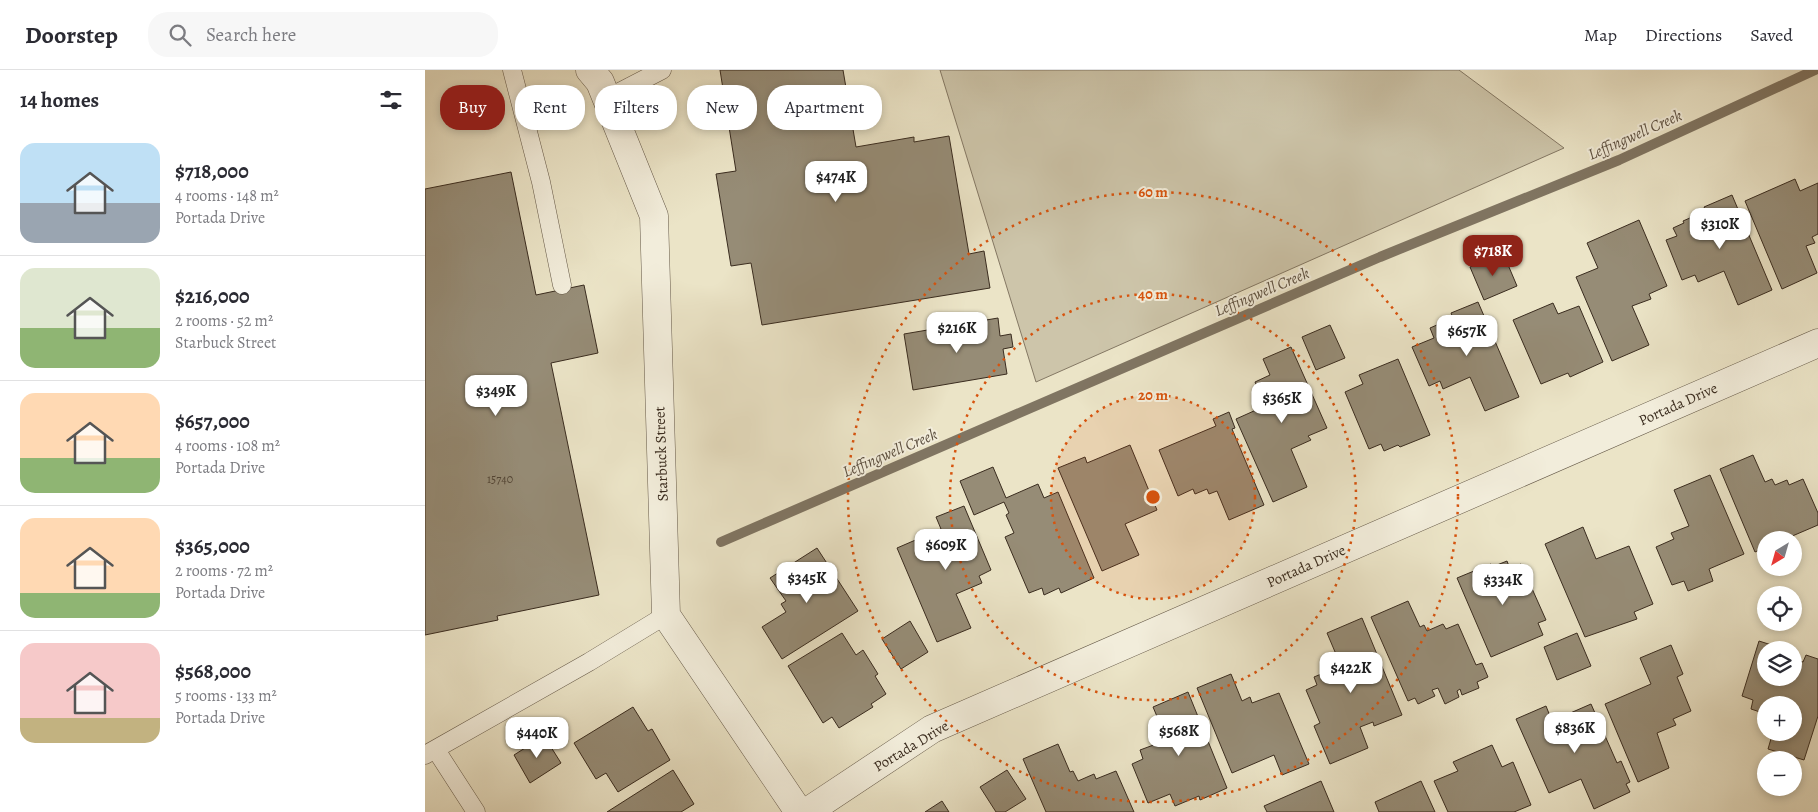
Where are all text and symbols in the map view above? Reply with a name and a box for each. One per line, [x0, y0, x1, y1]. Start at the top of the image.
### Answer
search box [148, 12, 498, 57]
text: Doorstep [25, 19, 118, 51]
icon: search [166, 21, 194, 49]
text: Search here [206, 22, 296, 48]
text: Map [1584, 23, 1617, 47]
text: Directions [1645, 23, 1722, 47]
text: Saved [1750, 23, 1793, 47]
chip: Buy [440, 85, 505, 130]
chip: Rent [515, 85, 585, 130]
chip: Filters [595, 85, 677, 130]
chip: New [687, 85, 757, 130]
chip: Apartment [767, 85, 882, 130]
text: 14 homes [20, 86, 99, 114]
icon: filters [377, 86, 405, 114]
water label: Leffingwell Creek [1584, 104, 1686, 166]
text: $718,000 [175, 157, 249, 185]
pin: $474K [801, 160, 871, 203]
icon: home [60, 163, 120, 223]
text: $474K [816, 166, 856, 188]
text: 60 m [1138, 182, 1168, 202]
text: 4 rooms · 148 m² [175, 185, 279, 207]
text: Portada Drive [175, 207, 265, 229]
pin: $310K [1685, 208, 1755, 250]
text: $310K [1701, 213, 1739, 235]
pin: $718K [1458, 234, 1528, 277]
text: $718K [1474, 240, 1512, 262]
water label: Leffingwell Creek [1211, 262, 1313, 322]
text: $216,000 [175, 282, 250, 310]
text: 40 m [1138, 284, 1168, 304]
icon: home [60, 288, 120, 348]
text: 2 rooms · 52 m² [175, 310, 273, 332]
pin: $216K [922, 312, 992, 354]
pin: $657K [1432, 314, 1502, 357]
text: $216K [938, 317, 976, 339]
text: $657K [1447, 320, 1487, 342]
text: Starbuck Street [175, 332, 276, 354]
pin: $349K [461, 374, 531, 417]
street label: Portada Drive [1635, 378, 1721, 430]
text: $349K [476, 380, 516, 402]
pin: $365K [1247, 382, 1317, 424]
text: 20 m [1138, 385, 1168, 405]
text: $365K [1262, 387, 1302, 409]
street label: Starbuck Street [649, 406, 673, 502]
text: $657,000 [175, 407, 250, 435]
icon: home [60, 413, 120, 473]
water label: Leffingwell Creek [839, 423, 941, 483]
text: 4 rooms · 108 m² [175, 435, 280, 457]
text: Portada Drive [175, 457, 265, 479]
house number: 15740 [487, 471, 513, 487]
centre of rings [1144, 488, 1162, 506]
pin: $609K [911, 528, 981, 571]
north arrow [1757, 531, 1803, 576]
map controls [1757, 531, 1802, 796]
text: $365,000 [175, 532, 250, 560]
text: $609K [926, 534, 966, 556]
icon: home [60, 538, 120, 598]
street label: Portada Drive [1263, 540, 1349, 592]
text: 2 rooms · 72 m² [175, 560, 273, 582]
pin: $345K [772, 562, 842, 604]
pin: $334K [1468, 564, 1538, 606]
text: $345K [787, 567, 827, 589]
text: $334K [1483, 569, 1523, 591]
text: Portada Drive [175, 582, 265, 604]
button: locate [1757, 586, 1802, 631]
button: layers [1757, 641, 1802, 686]
pin: $422K [1316, 652, 1386, 694]
text: $568,000 [175, 657, 251, 685]
text: $422K [1331, 657, 1371, 679]
icon: home [60, 663, 120, 723]
text: 5 rooms · 133 m² [175, 685, 277, 707]
button: + [1757, 696, 1802, 741]
text: Portada Drive [175, 707, 265, 729]
pin: $836K [1540, 712, 1610, 754]
pin: $568K [1144, 714, 1214, 757]
pin: $440K [502, 716, 572, 759]
street label: Portada Drive [870, 716, 953, 776]
text: $836K [1555, 717, 1595, 739]
text: $568K [1159, 720, 1199, 742]
text: $440K [516, 722, 558, 744]
button: − [1757, 751, 1802, 796]

